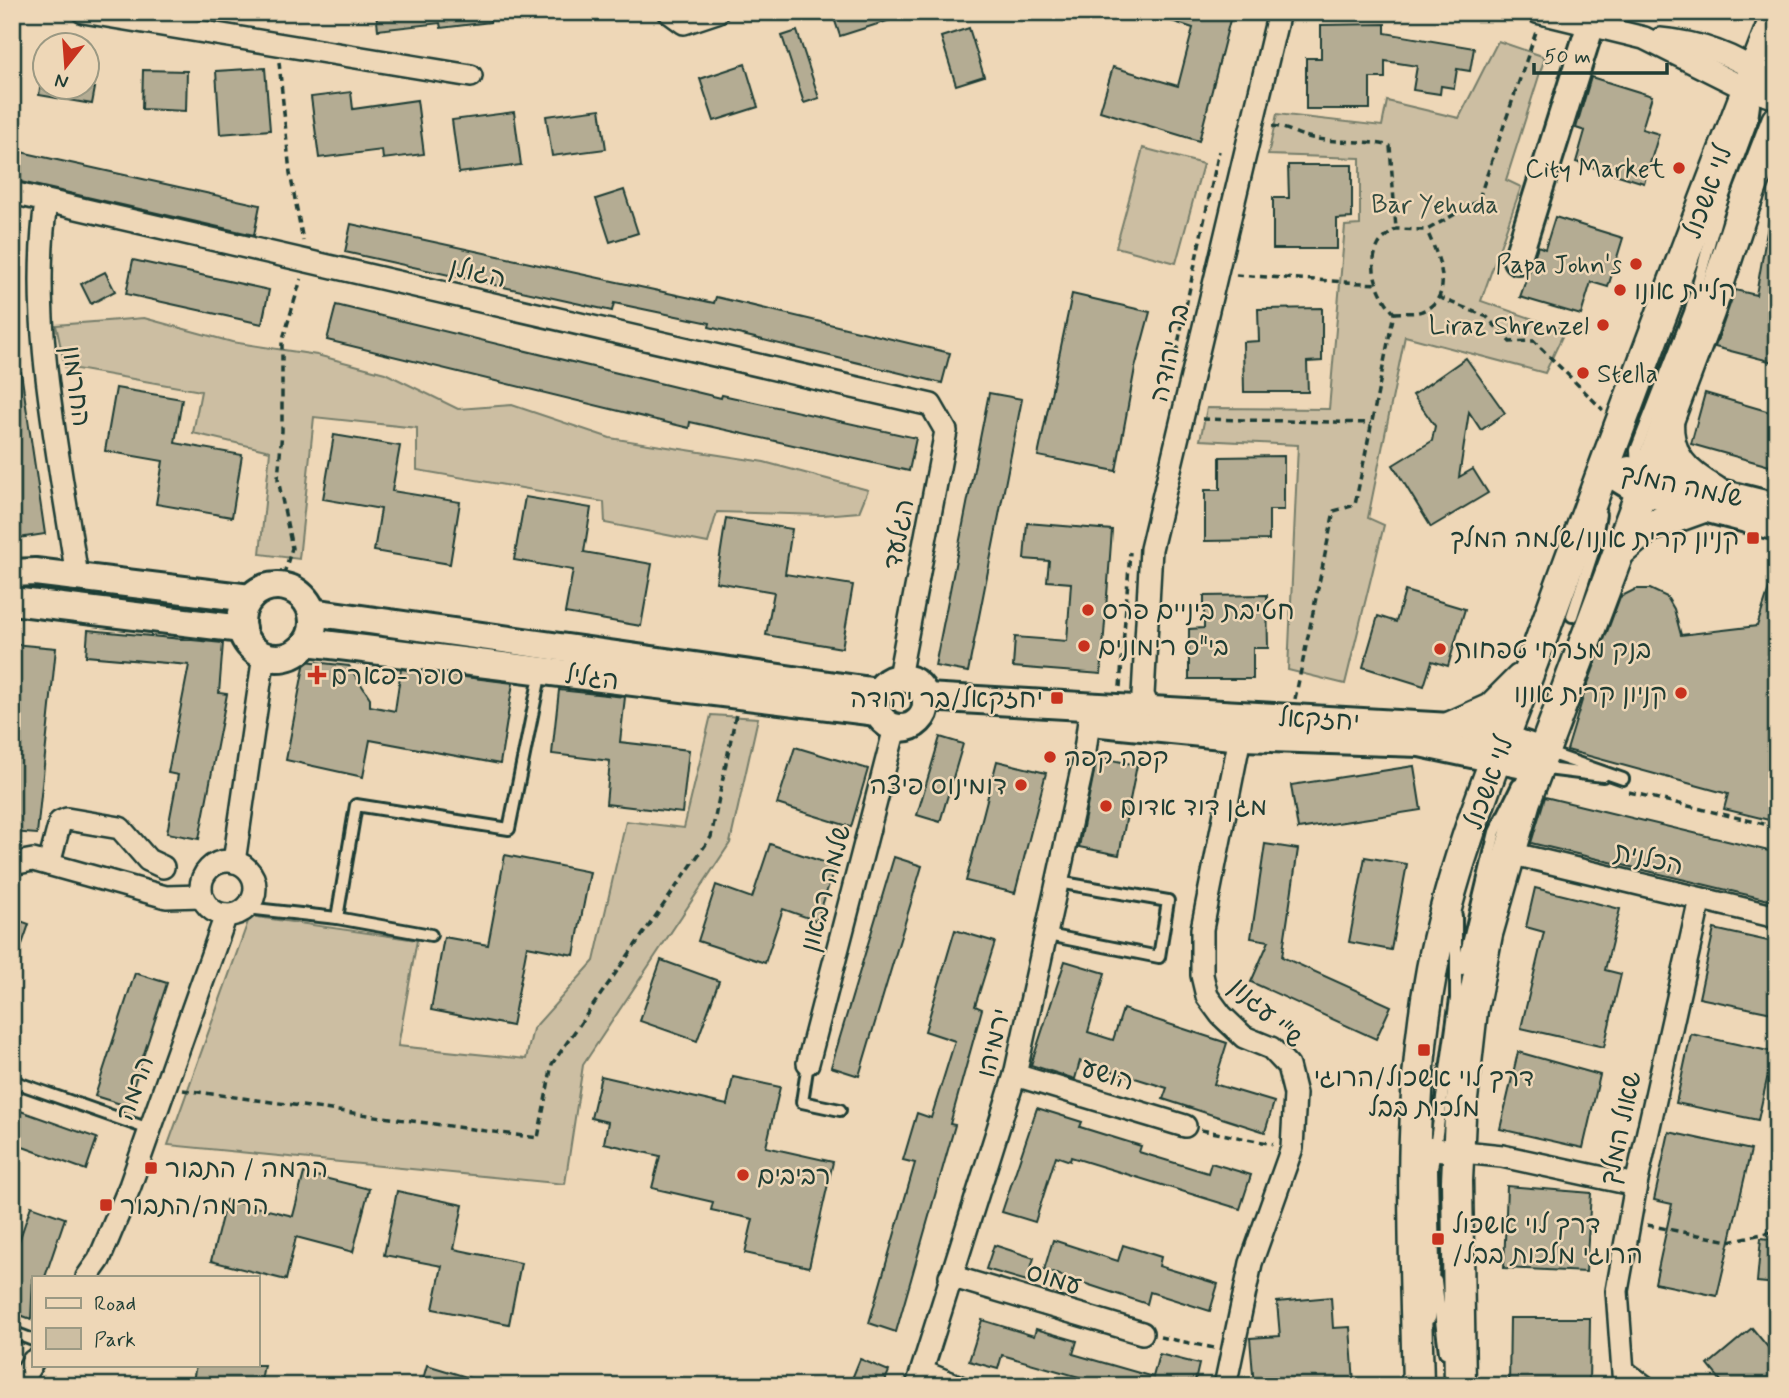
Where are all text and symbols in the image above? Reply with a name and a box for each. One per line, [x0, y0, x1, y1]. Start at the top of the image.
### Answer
north arrow [32, 32, 102, 102]
scale bar [1534, 32, 1666, 76]
text: 50 m [1544, 43, 1591, 71]
text: N [52, 67, 71, 95]
street label: לוי אשכול [1676, 140, 1742, 244]
place label: City Market [1525, 153, 1665, 187]
marker: City Market [1671, 160, 1687, 176]
park label: Bar Yehuda [1371, 189, 1499, 223]
place label: Papa John's [1496, 249, 1622, 283]
street label: הגולן [446, 251, 509, 297]
marker: Papa John's [1628, 256, 1644, 272]
place label: קליית אונו [1634, 275, 1735, 309]
marker: קליית אונו [1612, 282, 1628, 298]
street label: בר יהודה [1143, 301, 1199, 406]
place label: Liraz Shrenzel [1429, 310, 1589, 344]
marker: Liraz Shrenzel [1595, 317, 1611, 333]
street label: החרמון [53, 344, 98, 429]
place label: Stella [1597, 358, 1658, 392]
marker: Stella [1575, 365, 1591, 381]
street label: שלמה המלך [1617, 457, 1746, 517]
street label: הגלעד [876, 496, 923, 573]
place label: קניון קרית אונו/שלמה המלך [1450, 523, 1739, 557]
marker: קניון קרית אונו/שלמה המלך [1745, 530, 1761, 546]
place label: חטיבת ביניים פרס [1102, 595, 1295, 629]
marker: חטיבת ביניים פרס [1080, 602, 1096, 618]
place label: בי"ס רימונים [1098, 631, 1229, 665]
place label: בנק מזרחי טפחות [1454, 634, 1651, 668]
marker: בי"ס רימונים [1076, 638, 1092, 654]
marker: בנק מזרחי טפחות [1432, 641, 1448, 657]
street label: הגליל [563, 659, 621, 699]
place label: סופר-פארם [331, 660, 464, 694]
marker: סופר-פארם [309, 667, 325, 683]
place label: קניון קרית אונו [1514, 678, 1667, 712]
place label: יחזקאל/בר יהודה [850, 683, 1043, 717]
marker: קניון קרית אונו [1673, 685, 1689, 701]
marker: יחזקאל/בר יהודה [1049, 690, 1065, 706]
street label: יחזקאל [1277, 702, 1360, 740]
street label: לוי אשכול [1457, 731, 1523, 835]
place label: קפה קפה [1064, 742, 1169, 776]
marker: קפה קפה [1042, 749, 1058, 765]
place label: דומינוס פיצה [870, 770, 1007, 804]
marker: דומינוס פיצה [1013, 777, 1029, 793]
place label: מגן דוד אדום [1120, 791, 1267, 825]
marker: מגן דוד אדום [1098, 798, 1114, 814]
street label: שלמה רבאון [794, 821, 860, 956]
street label: הכלנית [1610, 835, 1687, 884]
street label: ש"י עגנון [1221, 971, 1310, 1056]
street label: ירמיהו [970, 1005, 1020, 1082]
marker: דרך לוי אשכול/הרוגי מלכות בבל [1416, 1042, 1432, 1058]
street label: הרמה [109, 1052, 163, 1126]
street label: הושע [1077, 1052, 1138, 1100]
place label: דרך לוי אשכול/הרוגי מלכות בבל [1314, 1062, 1534, 1126]
street label: שאול המלך [1593, 1068, 1651, 1188]
place label: הרמה / התבור [165, 1153, 328, 1187]
marker: הרמה / התבור [143, 1160, 159, 1176]
place label: רביבים [757, 1160, 831, 1194]
marker: רביבים [735, 1167, 751, 1183]
place label: הרמה/התבור [120, 1190, 269, 1224]
marker: הרמה/התבור [98, 1197, 114, 1213]
place label: דרך לוי אשכול /הרוגי מלכות בבל [1452, 1209, 1643, 1273]
marker: דרך לוי אשכול /הרוגי מלכות בבל [1430, 1231, 1446, 1247]
street label: עמוס [1022, 1256, 1085, 1304]
legend [32, 1276, 259, 1366]
text: Road [94, 1290, 136, 1318]
text: Park [94, 1326, 136, 1354]

